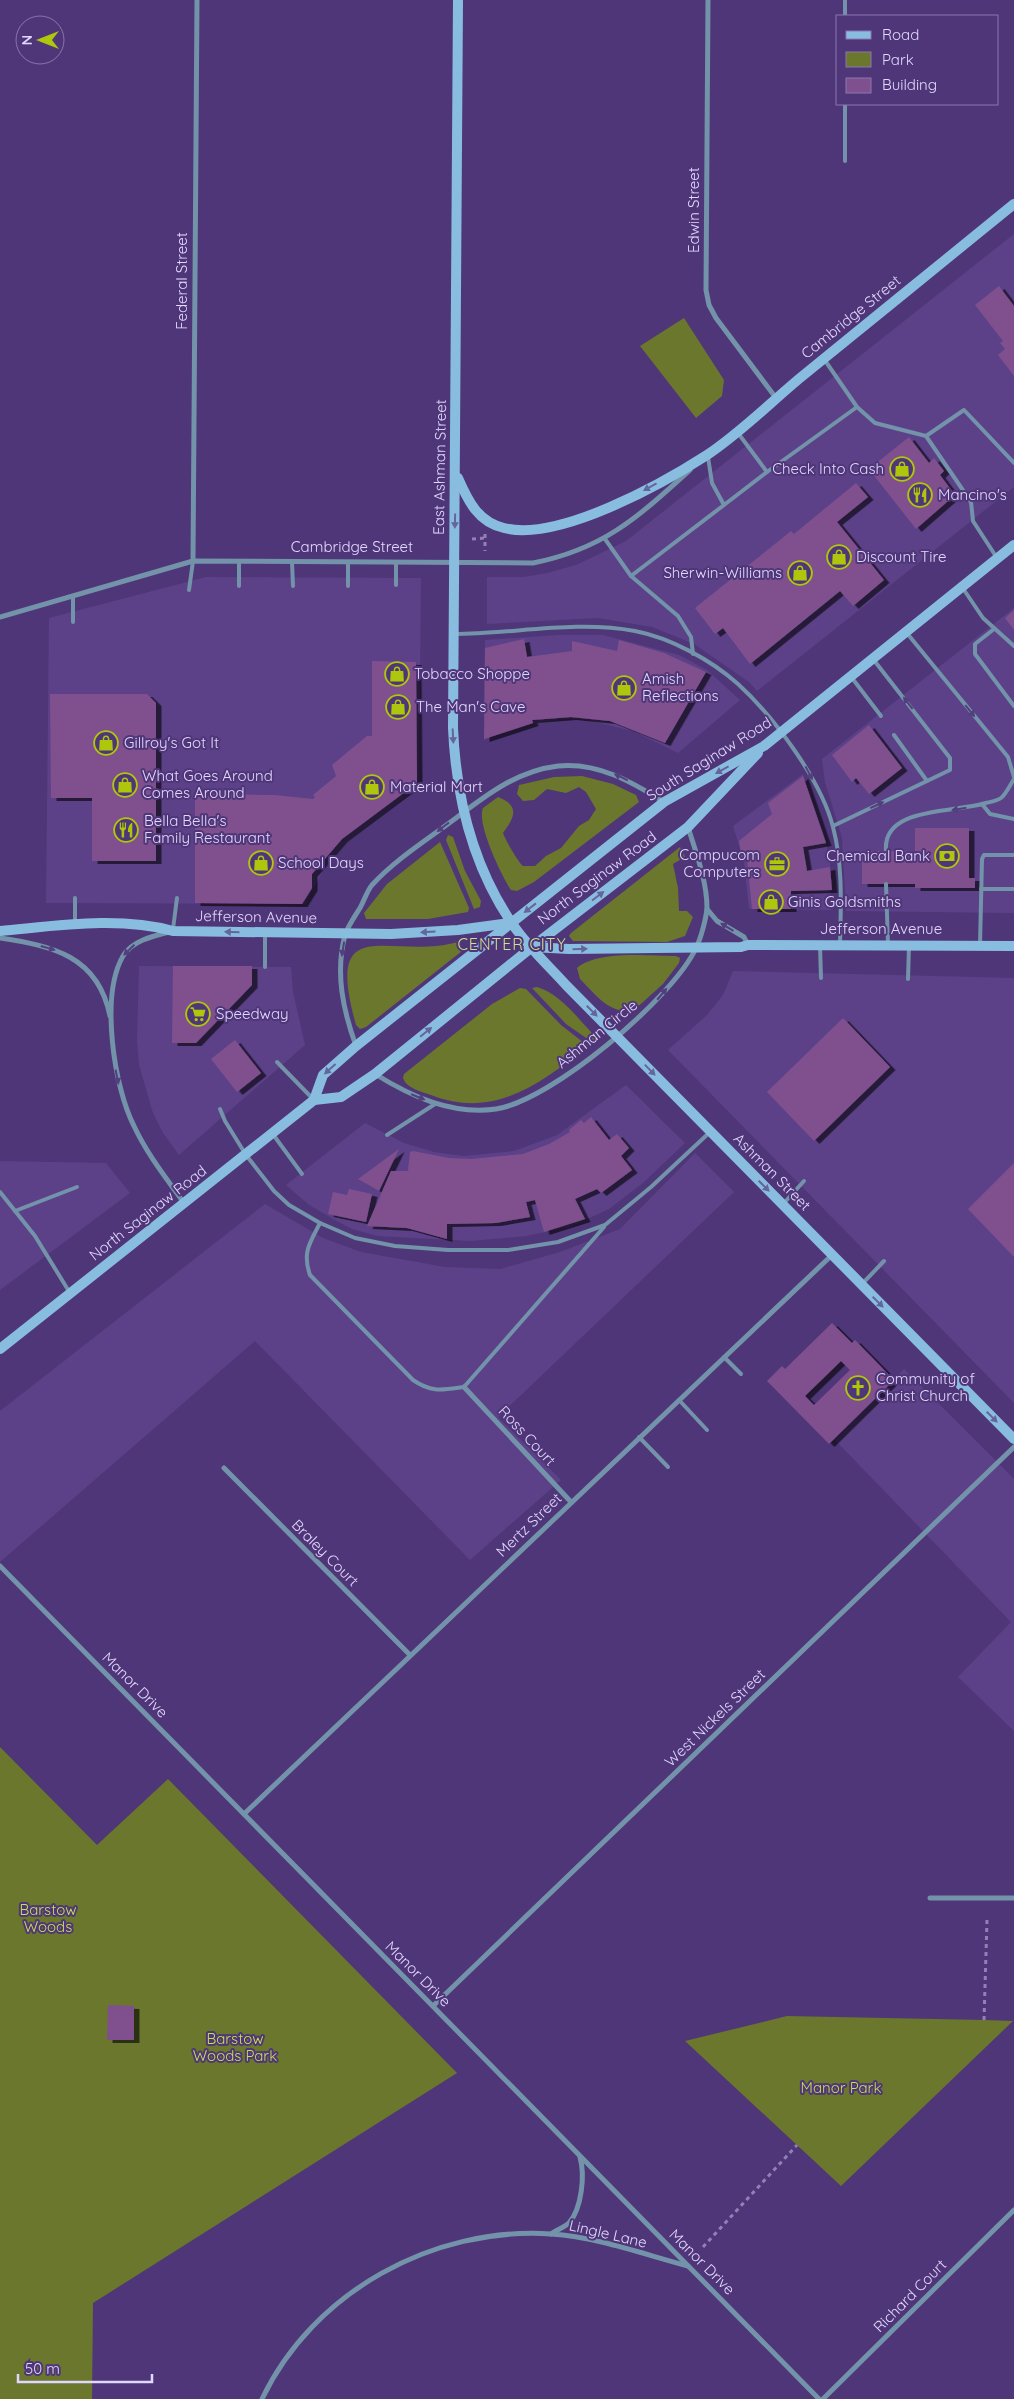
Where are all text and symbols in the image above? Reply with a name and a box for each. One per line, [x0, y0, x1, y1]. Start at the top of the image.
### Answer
north arrow [15, 15, 65, 65]
legend [836, 15, 999, 105]
text: Road [882, 25, 919, 44]
text: N [18, 35, 36, 45]
text: Park [882, 50, 914, 69]
text: Building [882, 75, 937, 94]
street label: Edwin Street [684, 167, 703, 253]
street label: Federal Street [172, 232, 191, 330]
street label: Cambridge Street [797, 271, 904, 362]
street label: East Ashman Street [429, 399, 450, 535]
shop icon: Check Into Cash [889, 456, 915, 482]
place label: Check Into Cash [772, 459, 884, 478]
restaurant icon: Mancino's [907, 482, 933, 508]
one-way arrow [643, 483, 657, 491]
place label: Mancino's [938, 485, 1007, 504]
one-way arrow [451, 513, 459, 529]
street label: Cambridge Street [291, 537, 413, 556]
shop icon: Discount Tire [826, 544, 852, 570]
place label: Discount Tire [856, 547, 946, 566]
shop icon: Sherwin-Williams [787, 560, 813, 586]
place label: Sherwin-Williams [663, 563, 782, 582]
shop icon: Tobacco Shoppe [384, 661, 410, 687]
place label: Tobacco Shoppe [414, 664, 530, 683]
place label: Amish Reflections [642, 669, 719, 705]
shop icon: Amish Reflections [611, 675, 637, 701]
shop icon: The Man's Cave [385, 694, 411, 720]
one-way arrow [903, 696, 913, 710]
place label: The Man's Cave [416, 697, 525, 716]
one-way arrow [964, 704, 975, 717]
street label: South Saginaw Road [643, 712, 775, 805]
one-way arrow [449, 728, 457, 744]
shop icon: Gillroy's Got It [93, 730, 119, 756]
place label: Gillroy's Got It [124, 733, 219, 752]
place label: What Goes Around Comes Around [142, 766, 273, 802]
one-way arrow [714, 766, 729, 774]
one-way arrow [805, 766, 813, 780]
shop icon: What Goes Around Comes Around [112, 772, 138, 798]
one-way arrow [614, 773, 629, 782]
shop icon: Material Mart [359, 774, 385, 800]
place label: Material Mart [390, 777, 483, 796]
one-way arrow [870, 801, 884, 809]
one-way arrow [951, 805, 967, 813]
place label: Bella Bella's Family Restaurant [144, 811, 271, 847]
restaurant icon: Bella Bella's Family Restaurant [113, 817, 139, 843]
one-way arrow [437, 822, 450, 833]
street label: North Saginaw Road [534, 827, 660, 928]
bank icon: Chemical Bank [934, 843, 960, 869]
place label: Compucom Computers [679, 845, 760, 881]
place label: Chemical Bank [826, 846, 930, 865]
shop icon: School Days [248, 850, 274, 876]
office icon: Compucom Computers [764, 851, 790, 877]
place label: School Days [278, 853, 364, 872]
shop icon: Ginis Goldsmiths [758, 889, 784, 915]
one-way arrow [591, 890, 604, 901]
place label: Ginis Goldsmiths [788, 892, 901, 911]
one-way arrow [524, 903, 537, 914]
street label: Jefferson Avenue [195, 906, 317, 927]
street label: Jefferson Avenue [820, 919, 942, 938]
one-way arrow [721, 923, 734, 932]
one-way arrow [224, 928, 240, 936]
one-way arrow [420, 929, 436, 937]
district label: CENTER CITY [457, 934, 567, 954]
one-way arrow [339, 941, 347, 957]
one-way arrow [124, 944, 136, 956]
one-way arrow [573, 944, 589, 952]
one-way arrow [40, 945, 55, 953]
one-way arrow [657, 988, 668, 1001]
street label: Ashman Circle [552, 995, 641, 1072]
supermarket icon: Speedway [185, 1001, 211, 1027]
place label: Speedway [216, 1004, 289, 1023]
one-way arrow [585, 1004, 597, 1016]
one-way arrow [419, 1026, 432, 1037]
one-way arrow [324, 1063, 336, 1075]
one-way arrow [644, 1064, 656, 1076]
one-way arrow [113, 1069, 121, 1085]
one-way arrow [410, 1093, 425, 1101]
street label: Ashman Street [730, 1129, 815, 1214]
street label: North Saginaw Road [85, 1161, 210, 1264]
one-way arrow [758, 1180, 770, 1192]
one-way arrow [872, 1296, 884, 1308]
place label: Community of Christ Church [876, 1369, 975, 1405]
church icon: Community of Christ Church [845, 1375, 871, 1401]
street label: Ross Court [495, 1402, 560, 1470]
one-way arrow [986, 1411, 998, 1423]
street label: Mertz Street [492, 1489, 565, 1561]
street label: Braley Court [288, 1515, 363, 1590]
street label: Manor Drive [99, 1648, 172, 1721]
street label: West Nickels Street [660, 1665, 769, 1771]
park label: Barstow Woods [19, 1900, 77, 1936]
street label: Manor Drive [382, 1937, 455, 2010]
park label: Barstow Woods Park [193, 2029, 277, 2065]
park label: Manor Park [801, 2078, 881, 2097]
street label: Lingle Lane [567, 2215, 649, 2252]
street label: Manor Drive [666, 2225, 739, 2298]
street label: Richard Court [869, 2255, 950, 2336]
scale bar [18, 2352, 151, 2384]
text: 50 m [25, 2359, 60, 2378]

